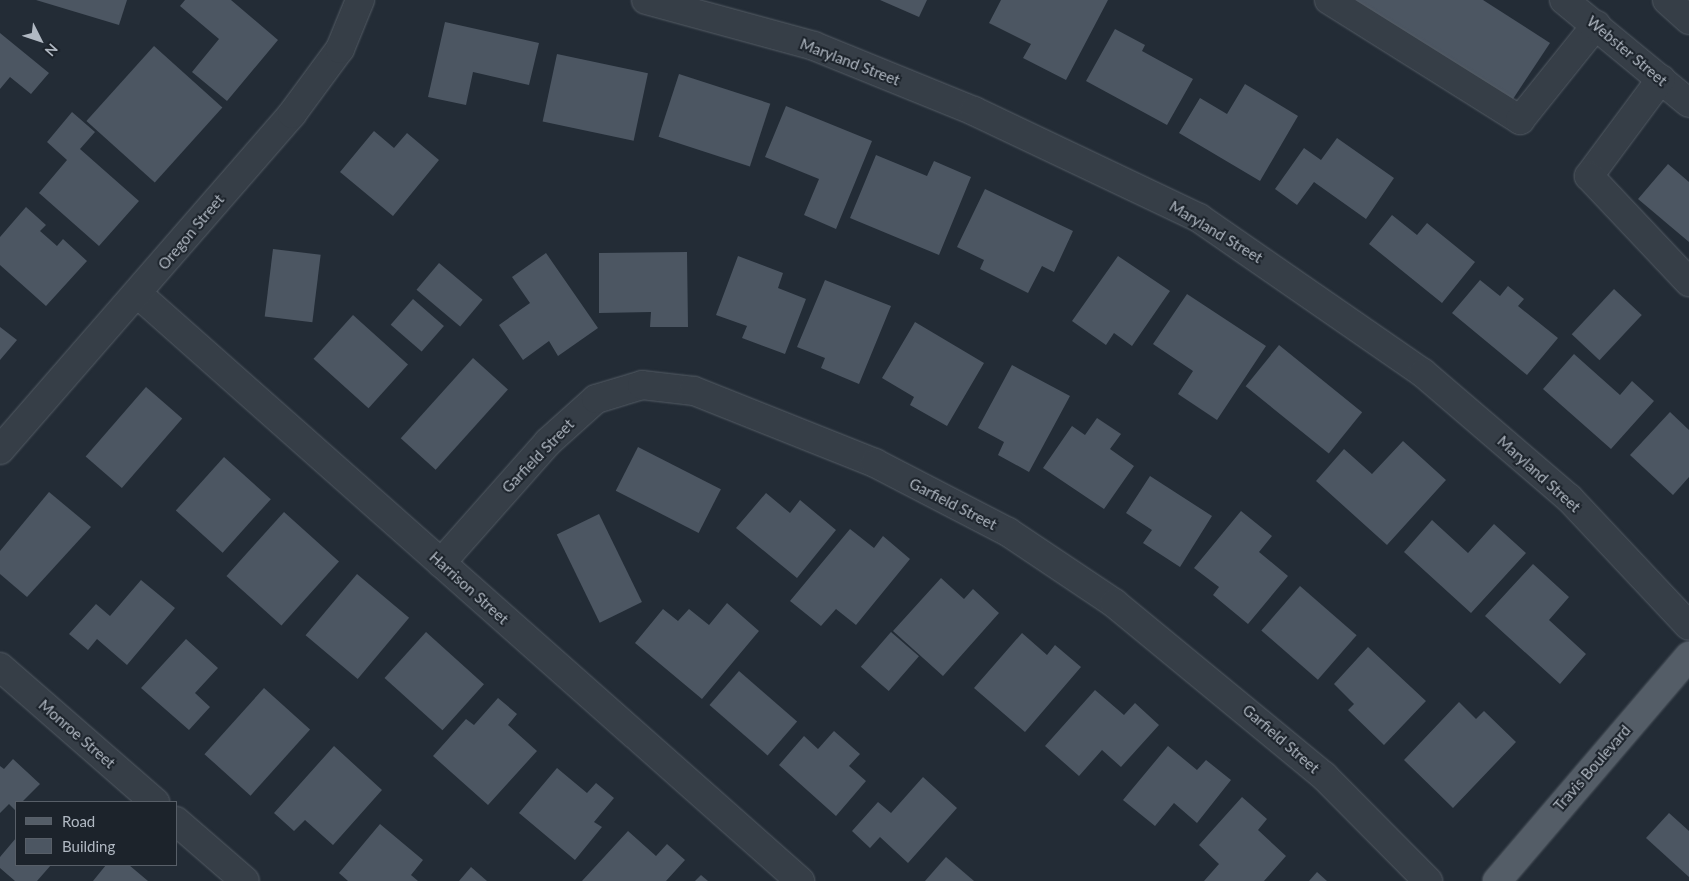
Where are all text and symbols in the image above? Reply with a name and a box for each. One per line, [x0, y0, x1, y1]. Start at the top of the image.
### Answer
street label: Webster Street [1583, 12, 1671, 90]
north arrow [15, 15, 65, 65]
street label: Maryland Street [798, 35, 902, 89]
text: N [42, 41, 62, 60]
street label: Oregon Street [154, 191, 228, 273]
street label: Maryland Street [1166, 197, 1266, 267]
street label: Garfield Street [498, 415, 578, 497]
street label: Maryland Street [1494, 432, 1584, 516]
street label: Garfield Street [906, 474, 1000, 534]
street label: Harrison Street [426, 548, 512, 628]
street label: Monroe Street [35, 696, 119, 772]
street label: Garfield Street [1239, 701, 1323, 777]
street label: Travis Boulevard [1550, 721, 1634, 815]
legend [15, 801, 178, 866]
text: Road [62, 812, 95, 830]
text: Building [62, 837, 115, 855]

